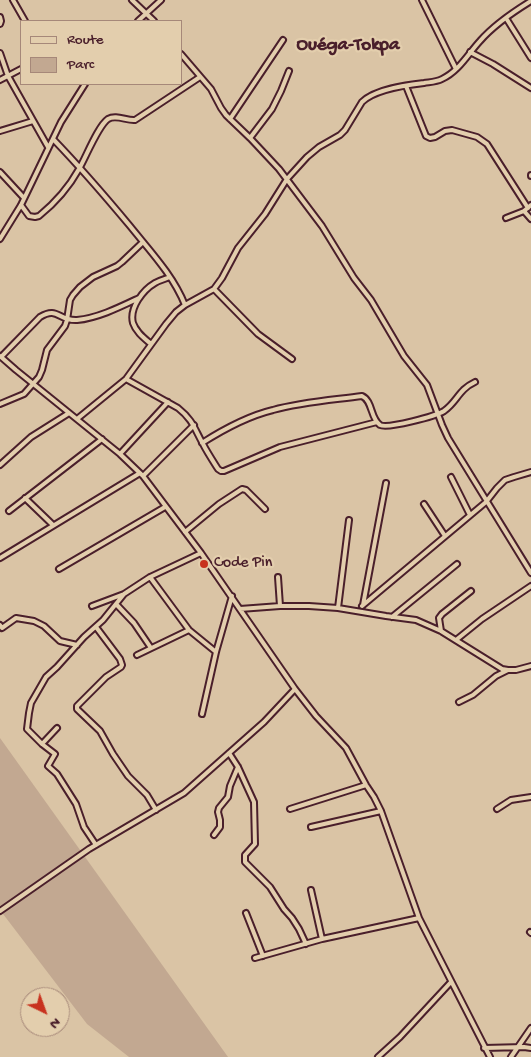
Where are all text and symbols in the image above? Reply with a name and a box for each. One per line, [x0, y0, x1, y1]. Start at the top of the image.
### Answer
legend [20, 20, 182, 85]
text: Route [67, 31, 104, 49]
district label: Ouéga-Tokpa [296, 35, 400, 57]
text: Parc [67, 56, 94, 74]
place label: Code Pin [214, 554, 272, 574]
marker: Code Pin [198, 558, 210, 570]
north arrow [20, 987, 70, 1037]
text: N [46, 1013, 64, 1032]

